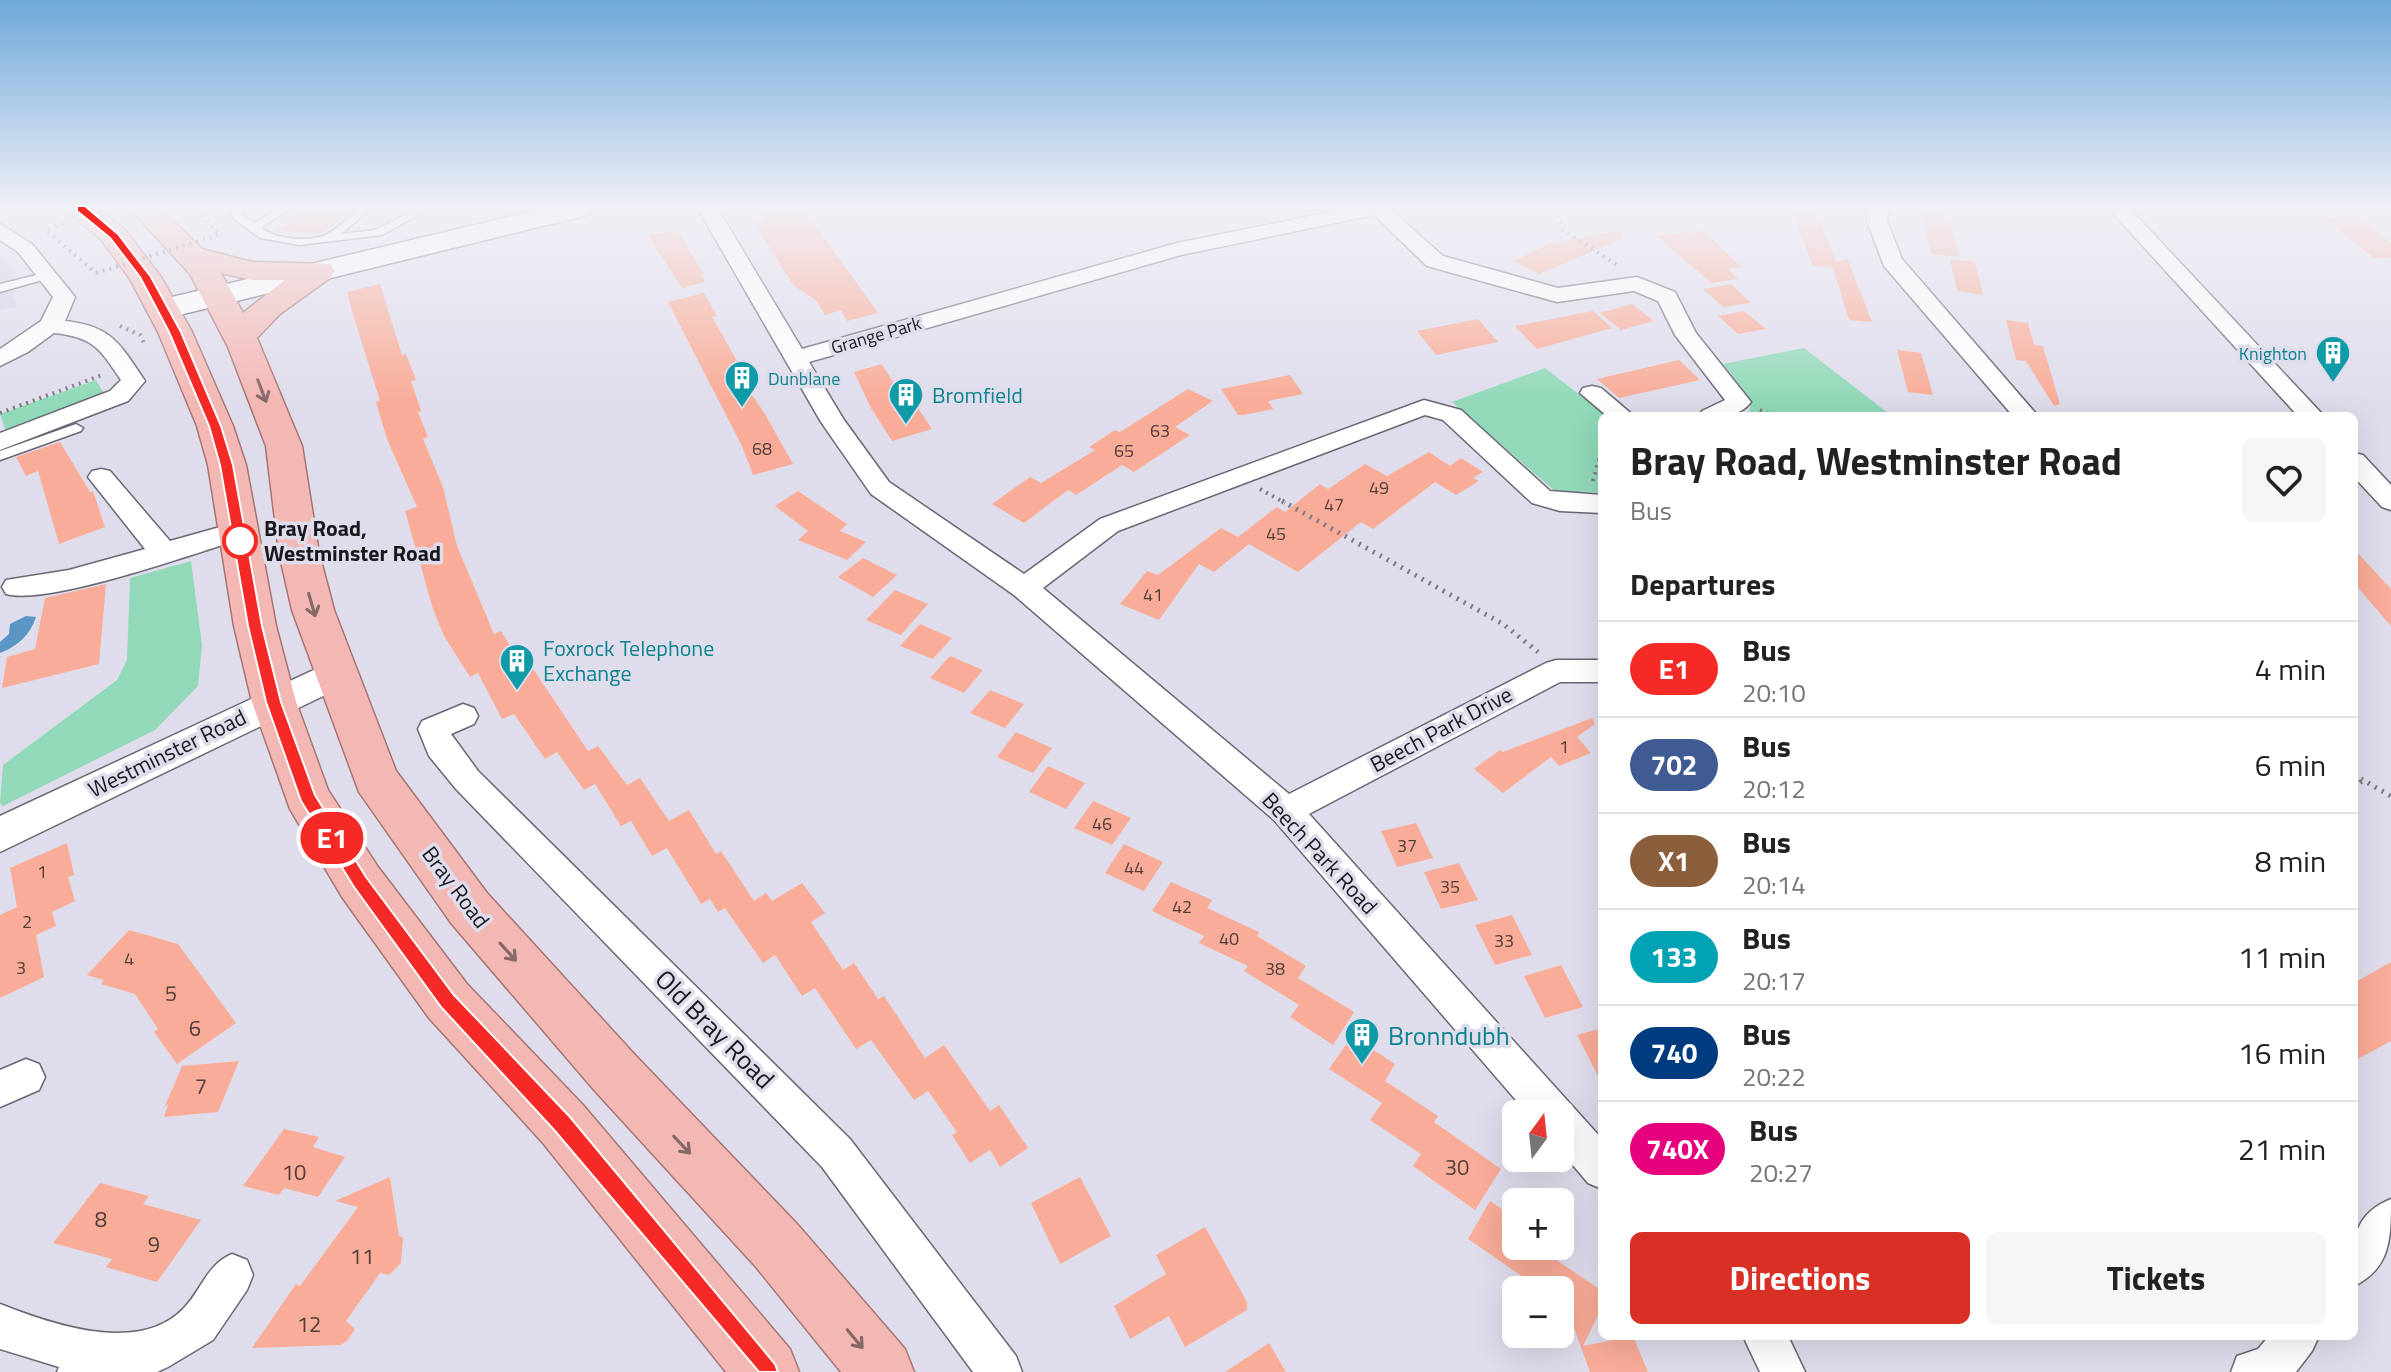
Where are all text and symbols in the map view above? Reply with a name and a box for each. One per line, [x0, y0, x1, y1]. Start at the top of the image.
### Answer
street label: Grange Park [828, 309, 925, 361]
building icon: Knighton [2314, 334, 2352, 384]
place label: Knighton [2239, 340, 2307, 367]
building icon: Dunblane [723, 359, 761, 409]
place label: Dunblane [768, 365, 840, 392]
building icon: Bromfield [887, 376, 925, 426]
one-way arrow [256, 378, 270, 403]
place label: Bromfield [932, 378, 1023, 412]
house number: 63 [1150, 417, 1170, 444]
text: Bray Road, Westminster Road [1630, 432, 2122, 490]
house number: 68 [752, 435, 772, 462]
house number: 65 [1114, 437, 1134, 464]
button: heart [2242, 438, 2326, 522]
house number: 49 [1369, 474, 1389, 501]
house number: 47 [1324, 491, 1344, 518]
text: Bus [1630, 491, 1672, 530]
place label: Bray Road, Westminster Road [264, 511, 441, 570]
house number: 45 [1266, 520, 1286, 547]
marker: Bray Road, Westminster Road [223, 524, 257, 558]
text: Departures [1630, 561, 1775, 607]
house number: 41 [1143, 581, 1163, 608]
one-way arrow [305, 592, 320, 618]
text: Bus [1742, 627, 1791, 673]
place label: Foxrock Telephone Exchange [543, 631, 714, 690]
building icon: Foxrock Telephone Exchange [498, 642, 536, 692]
text: 4 min [2255, 646, 2326, 692]
text: E1 [1658, 647, 1690, 690]
text: 20:10 [1742, 673, 1806, 712]
street label: Beech Park Drive [1364, 677, 1518, 781]
street label: Westminster Road [82, 700, 252, 806]
text: Bus [1742, 723, 1791, 769]
house number: 1 [1559, 733, 1569, 760]
text: 6 min [2255, 742, 2326, 788]
text: 702 [1650, 743, 1698, 786]
text: 20:12 [1742, 769, 1806, 808]
street label: Beech Park Road [1254, 784, 1386, 922]
house number: 46 [1092, 810, 1112, 837]
line badge: E1 [296, 812, 368, 864]
text: E1 [316, 816, 348, 859]
text: Bus [1742, 819, 1791, 865]
house number: 37 [1397, 832, 1417, 859]
text: 8 min [2255, 838, 2326, 884]
street label: Bray Road [414, 839, 498, 935]
text: X1 [1658, 839, 1690, 882]
house number: 44 [1124, 854, 1144, 881]
house number: 1 [37, 858, 47, 885]
text: 20:14 [1742, 865, 1806, 904]
house number: 35 [1440, 873, 1460, 900]
house number: 42 [1172, 893, 1192, 920]
house number: 2 [22, 908, 32, 935]
text: Bus [1742, 915, 1791, 961]
house number: 40 [1219, 925, 1239, 952]
house number: 33 [1494, 927, 1514, 954]
text: 11 min [2238, 934, 2326, 980]
text: 133 [1650, 935, 1698, 978]
one-way arrow [499, 942, 517, 962]
house number: 4 [124, 945, 134, 972]
house number: 3 [16, 954, 26, 981]
house number: 38 [1265, 955, 1285, 982]
street label: Old Bray Road [646, 960, 784, 1098]
text: 20:17 [1742, 961, 1806, 1000]
house number: 5 [165, 976, 177, 1010]
house number: 6 [189, 1011, 201, 1045]
text: Bus [1742, 1011, 1791, 1057]
building icon: Bronndubh [1343, 1016, 1381, 1066]
place label: Bronndubh [1388, 1016, 1510, 1055]
text: 16 min [2238, 1030, 2326, 1076]
text: 740 [1650, 1031, 1698, 1074]
text: 20:22 [1742, 1057, 1806, 1096]
house number: 7 [195, 1069, 207, 1103]
north arrow [1502, 1100, 1574, 1172]
map controls [1502, 1100, 1574, 1348]
text: Bus [1749, 1107, 1798, 1153]
text: 21 min [2238, 1126, 2326, 1172]
text: 740X [1646, 1127, 1709, 1170]
one-way arrow [673, 1135, 692, 1155]
house number: 30 [1445, 1150, 1469, 1184]
text: 20:27 [1749, 1153, 1813, 1192]
house number: 10 [282, 1155, 306, 1189]
button: + [1502, 1188, 1574, 1260]
house number: 8 [95, 1202, 107, 1236]
house number: 9 [148, 1227, 160, 1261]
button: Directions [1630, 1232, 1970, 1324]
button: Tickets [1986, 1232, 2326, 1324]
house number: 11 [350, 1239, 374, 1273]
button: − [1502, 1276, 1574, 1348]
house number: 12 [297, 1307, 321, 1341]
one-way arrow [846, 1328, 864, 1349]

